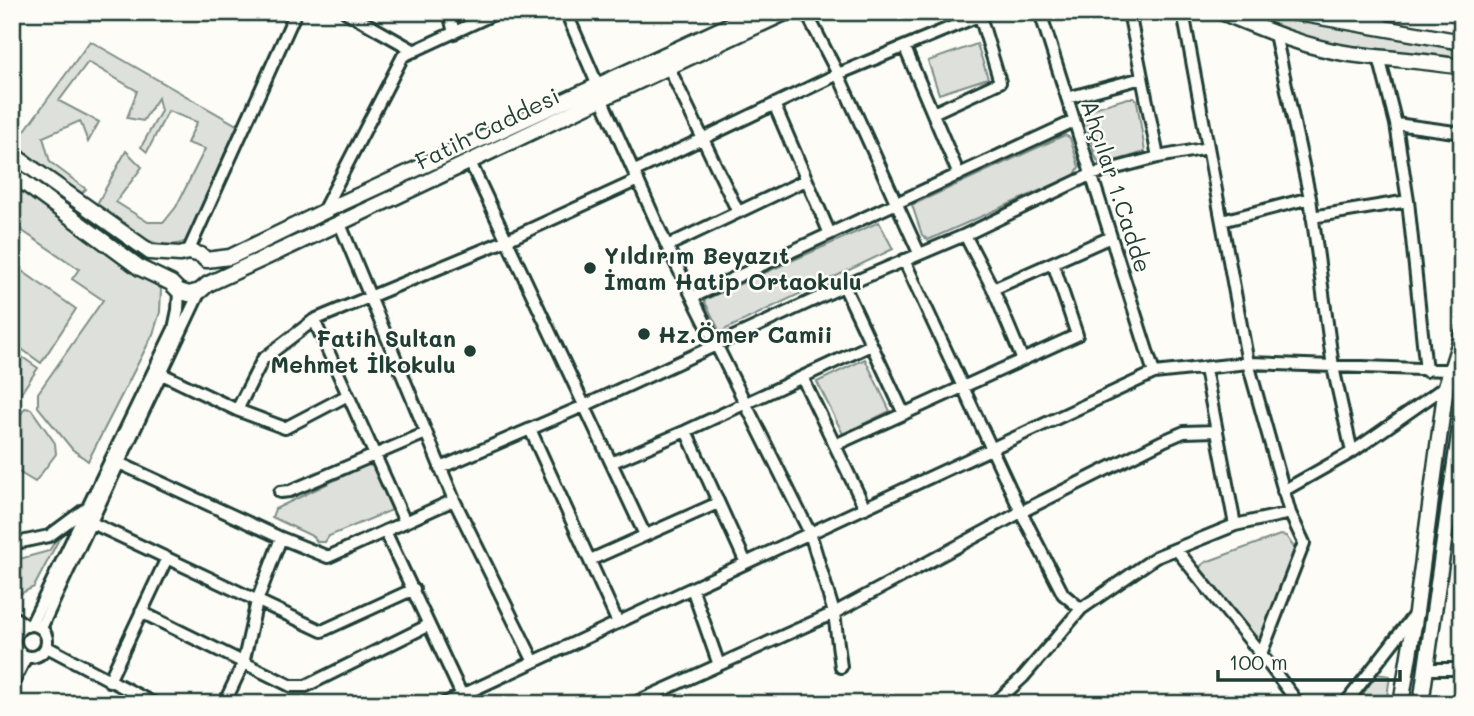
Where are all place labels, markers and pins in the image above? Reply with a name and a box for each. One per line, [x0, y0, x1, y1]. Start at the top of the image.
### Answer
place label: Yıldırım Beyazıt İmam Hatip Ortaokulu [604, 240, 862, 296]
marker: Yıldırım Beyazıt İmam Hatip Ortaokulu [582, 260, 598, 276]
place label: Hz.Ömer Camii [658, 319, 833, 349]
place label: Fatih Sultan Mehmet İlkokulu [271, 323, 456, 379]
marker: Hz.Ömer Camii [636, 326, 652, 342]
marker: Fatih Sultan Mehmet İlkokulu [462, 343, 478, 359]

